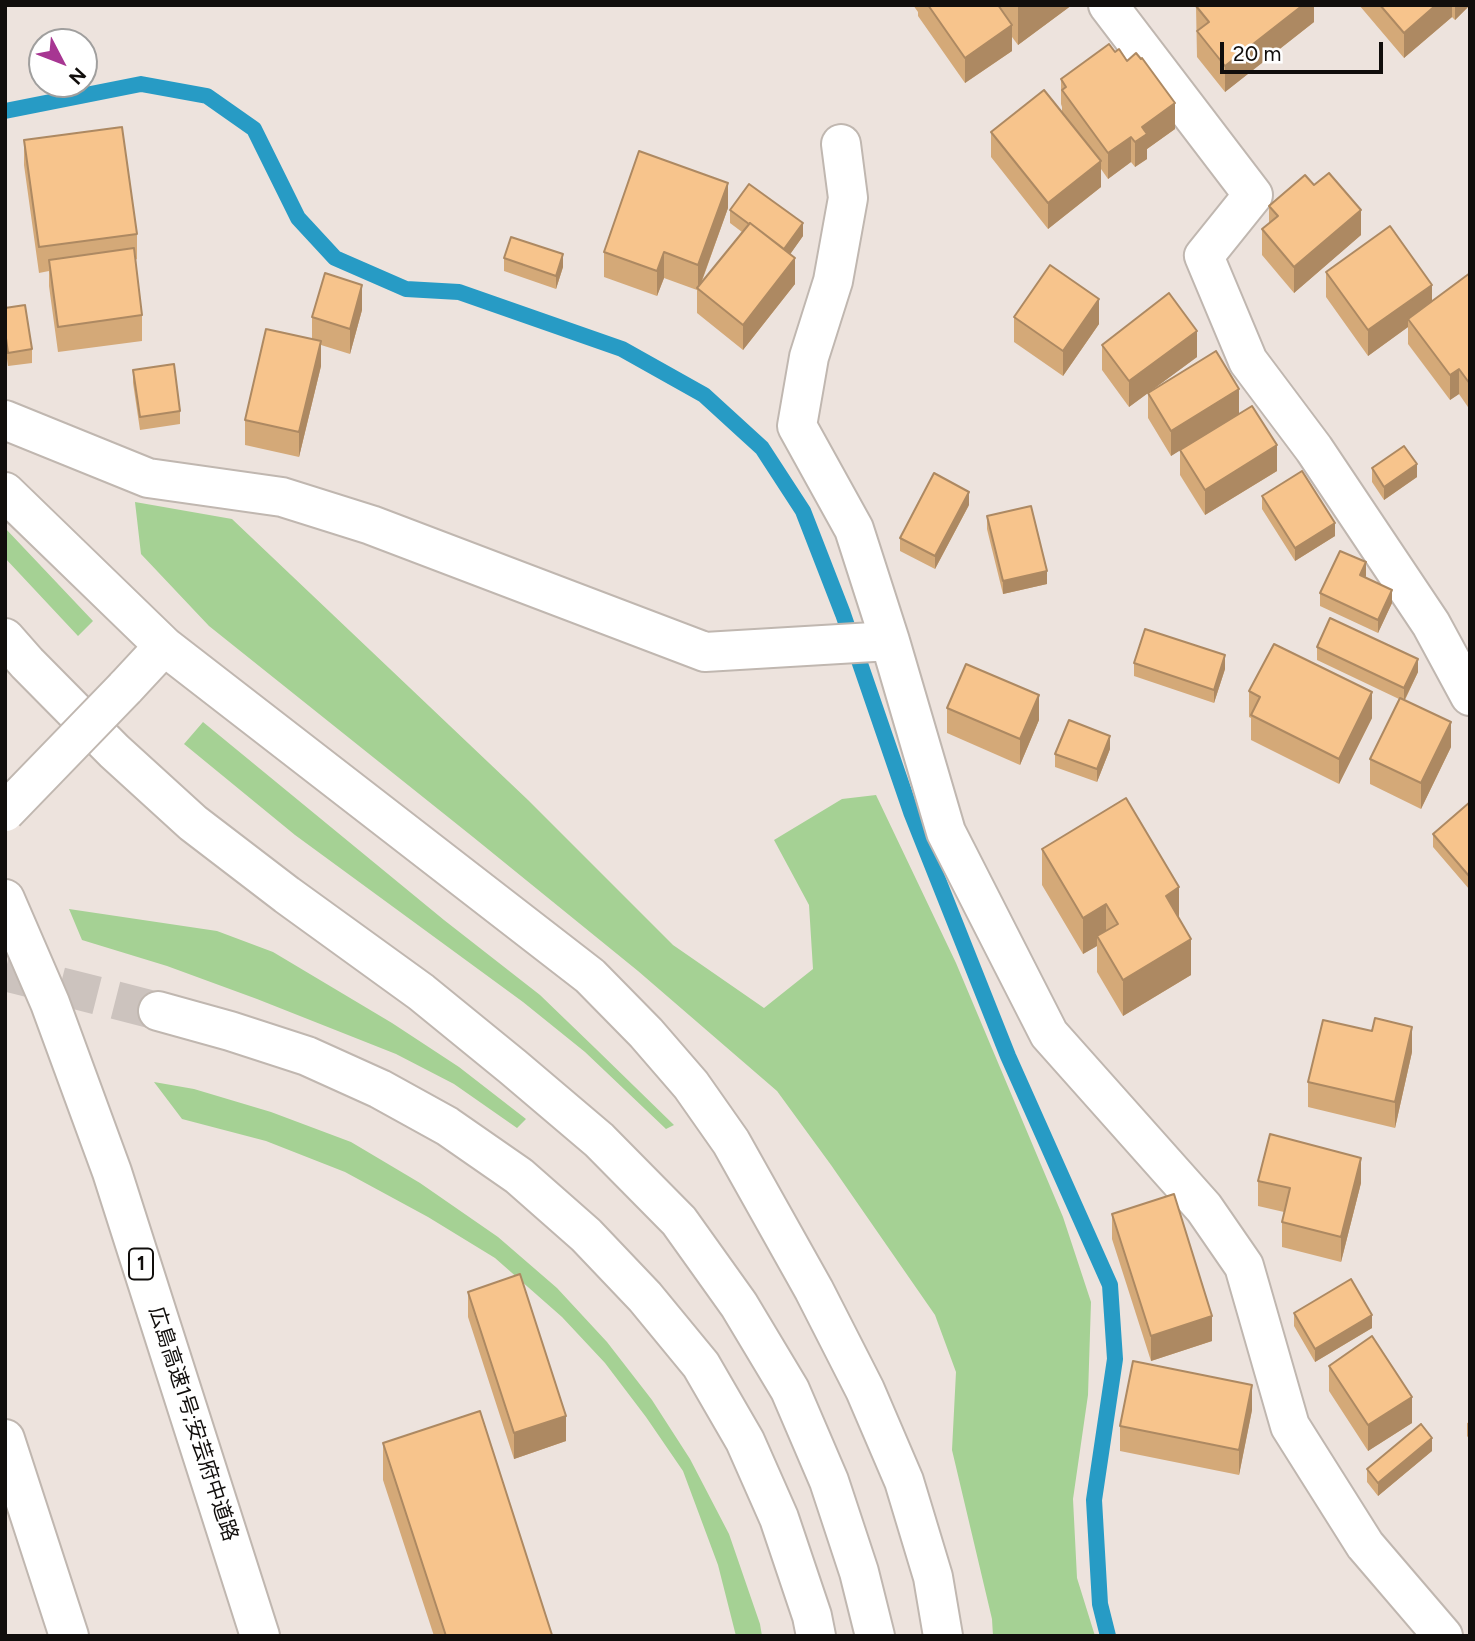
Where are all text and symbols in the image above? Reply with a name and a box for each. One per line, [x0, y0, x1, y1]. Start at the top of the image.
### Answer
north arrow [28, 28, 98, 98]
scale bar [1223, 28, 1386, 72]
text: 20 m [1233, 41, 1281, 66]
text: N [64, 63, 91, 89]
road number: 1 [129, 1248, 153, 1280]
street label: 広島高速1号;安芸府中道路 [143, 1304, 243, 1544]

